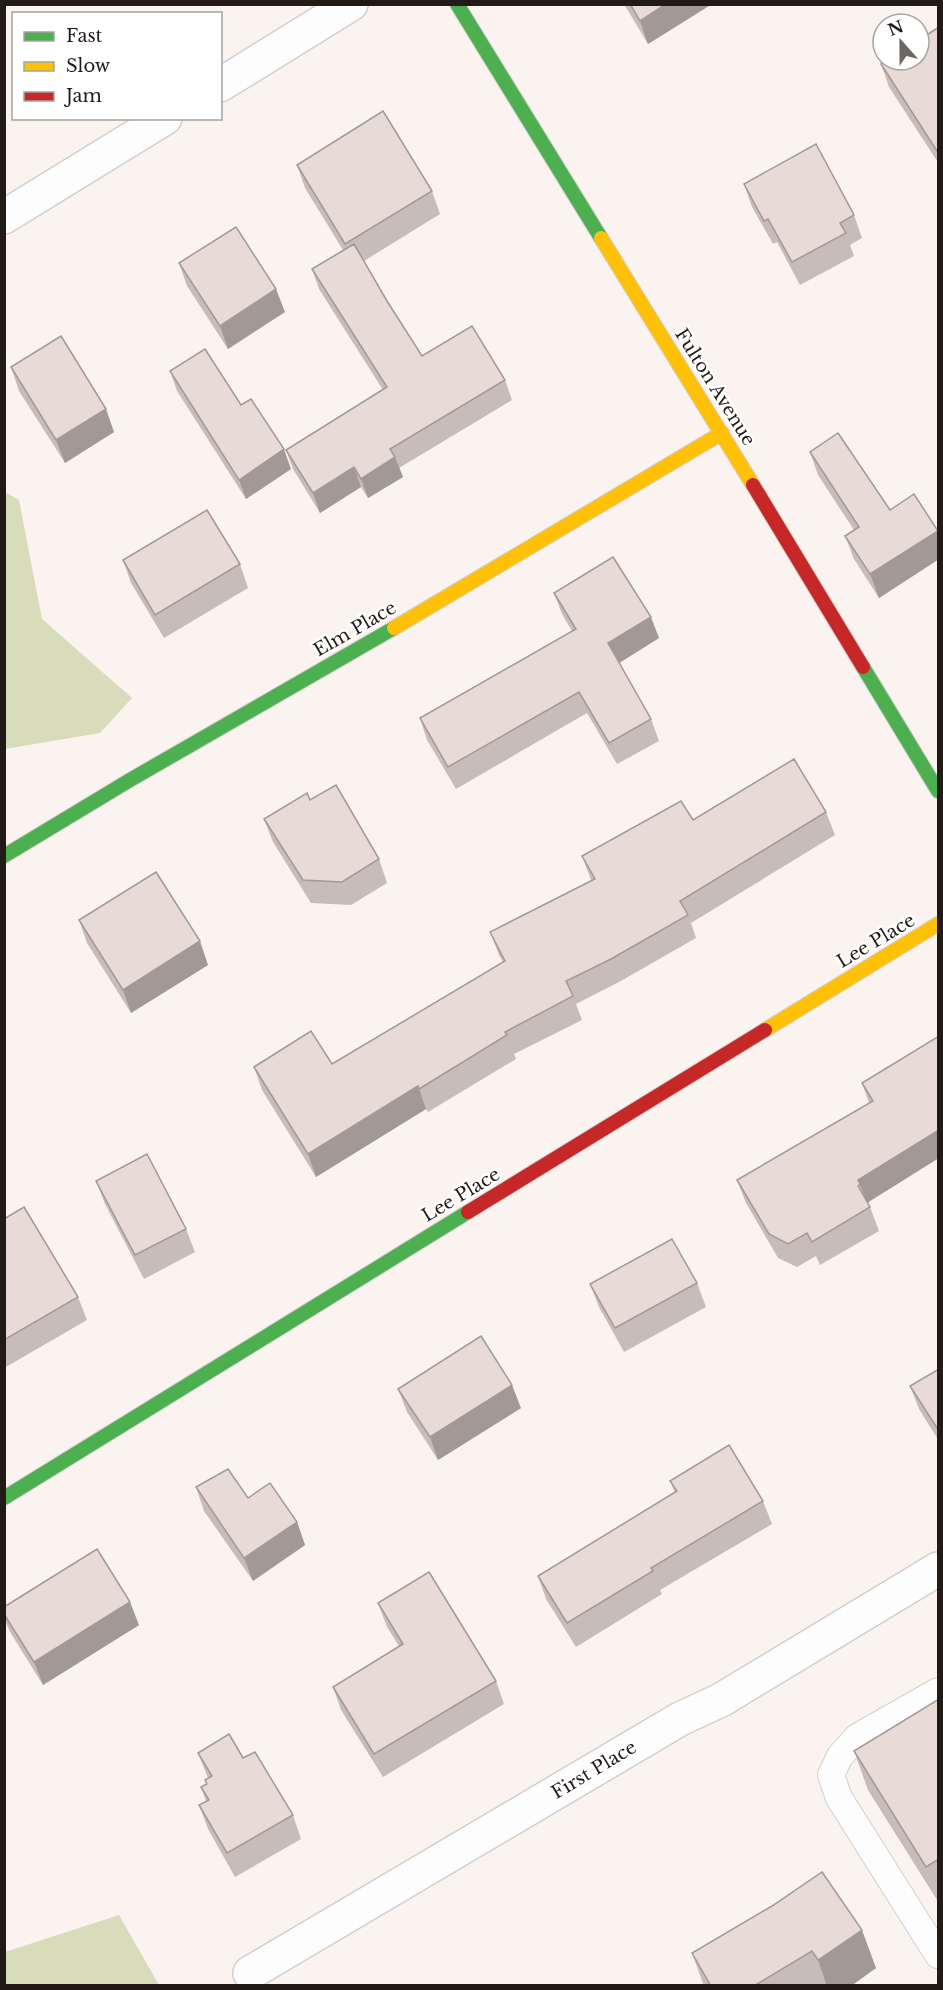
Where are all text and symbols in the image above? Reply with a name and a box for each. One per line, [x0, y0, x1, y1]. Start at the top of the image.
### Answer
legend [12, 12, 222, 120]
north arrow [871, 12, 931, 72]
text: N [885, 16, 906, 40]
text: Fast [66, 25, 103, 47]
text: Slow [66, 55, 111, 77]
text: Jam [64, 85, 102, 107]
street label: Fulton Avenue [670, 324, 760, 450]
street label: Elm Place [310, 597, 400, 661]
street label: Lee Place [833, 909, 919, 973]
street label: Lee Place [418, 1163, 504, 1227]
street label: First Place [548, 1736, 640, 1804]

